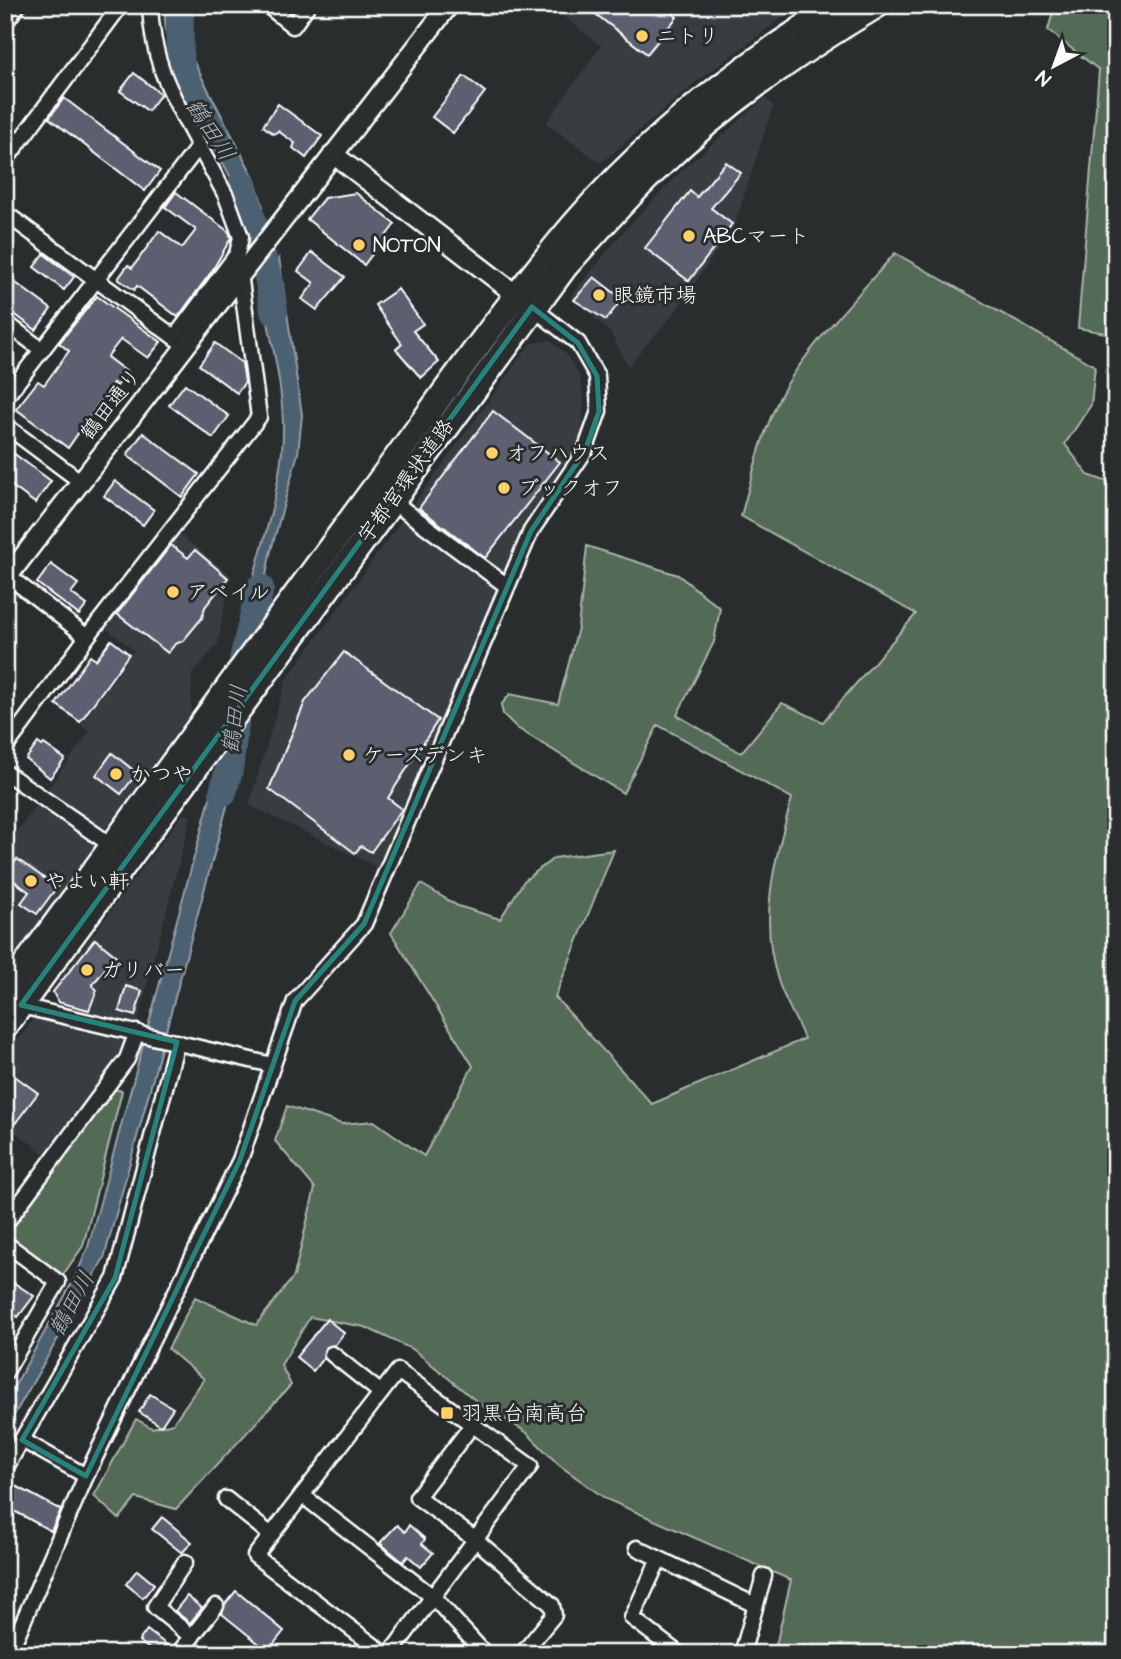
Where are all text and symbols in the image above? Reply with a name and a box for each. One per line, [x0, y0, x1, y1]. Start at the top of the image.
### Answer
place label: ニトリ [656, 22, 719, 51]
marker: ニトリ [634, 28, 650, 44]
north arrow [1020, 32, 1090, 102]
text: N [1030, 64, 1057, 92]
water label: 鶴田川 [178, 92, 242, 168]
place label: ABCマート [703, 222, 809, 251]
marker: ABCマート [681, 228, 697, 244]
place label: NOTON [373, 231, 441, 260]
marker: NOTON [351, 237, 367, 253]
place label: 眼鏡市場 [613, 281, 697, 310]
marker: 眼鏡市場 [591, 287, 607, 303]
street label: 鶴田通り [74, 362, 148, 446]
street label: 宇都宮環状道路 [351, 413, 461, 549]
place label: オフハウス [506, 439, 610, 468]
marker: オフハウス [484, 445, 500, 461]
place label: ブックオフ [518, 474, 623, 503]
marker: ブックオフ [496, 480, 512, 496]
place label: アベイル [187, 578, 270, 607]
marker: アベイル [165, 584, 181, 600]
water label: 鶴田川 [214, 683, 256, 755]
place label: ケーズデンキ [363, 741, 487, 770]
marker: ケーズデンキ [341, 747, 357, 763]
place label: かつや [130, 760, 193, 789]
marker: かつや [108, 766, 124, 782]
place label: やよい軒 [45, 867, 129, 896]
marker: やよい軒 [23, 873, 39, 889]
place label: ガリバー [101, 956, 185, 985]
marker: ガリバー [79, 962, 95, 978]
water label: 鶴田川 [41, 1266, 103, 1342]
place label: 羽黒台南高台 [461, 1399, 587, 1428]
marker: 羽黒台南高台 [439, 1405, 455, 1421]

